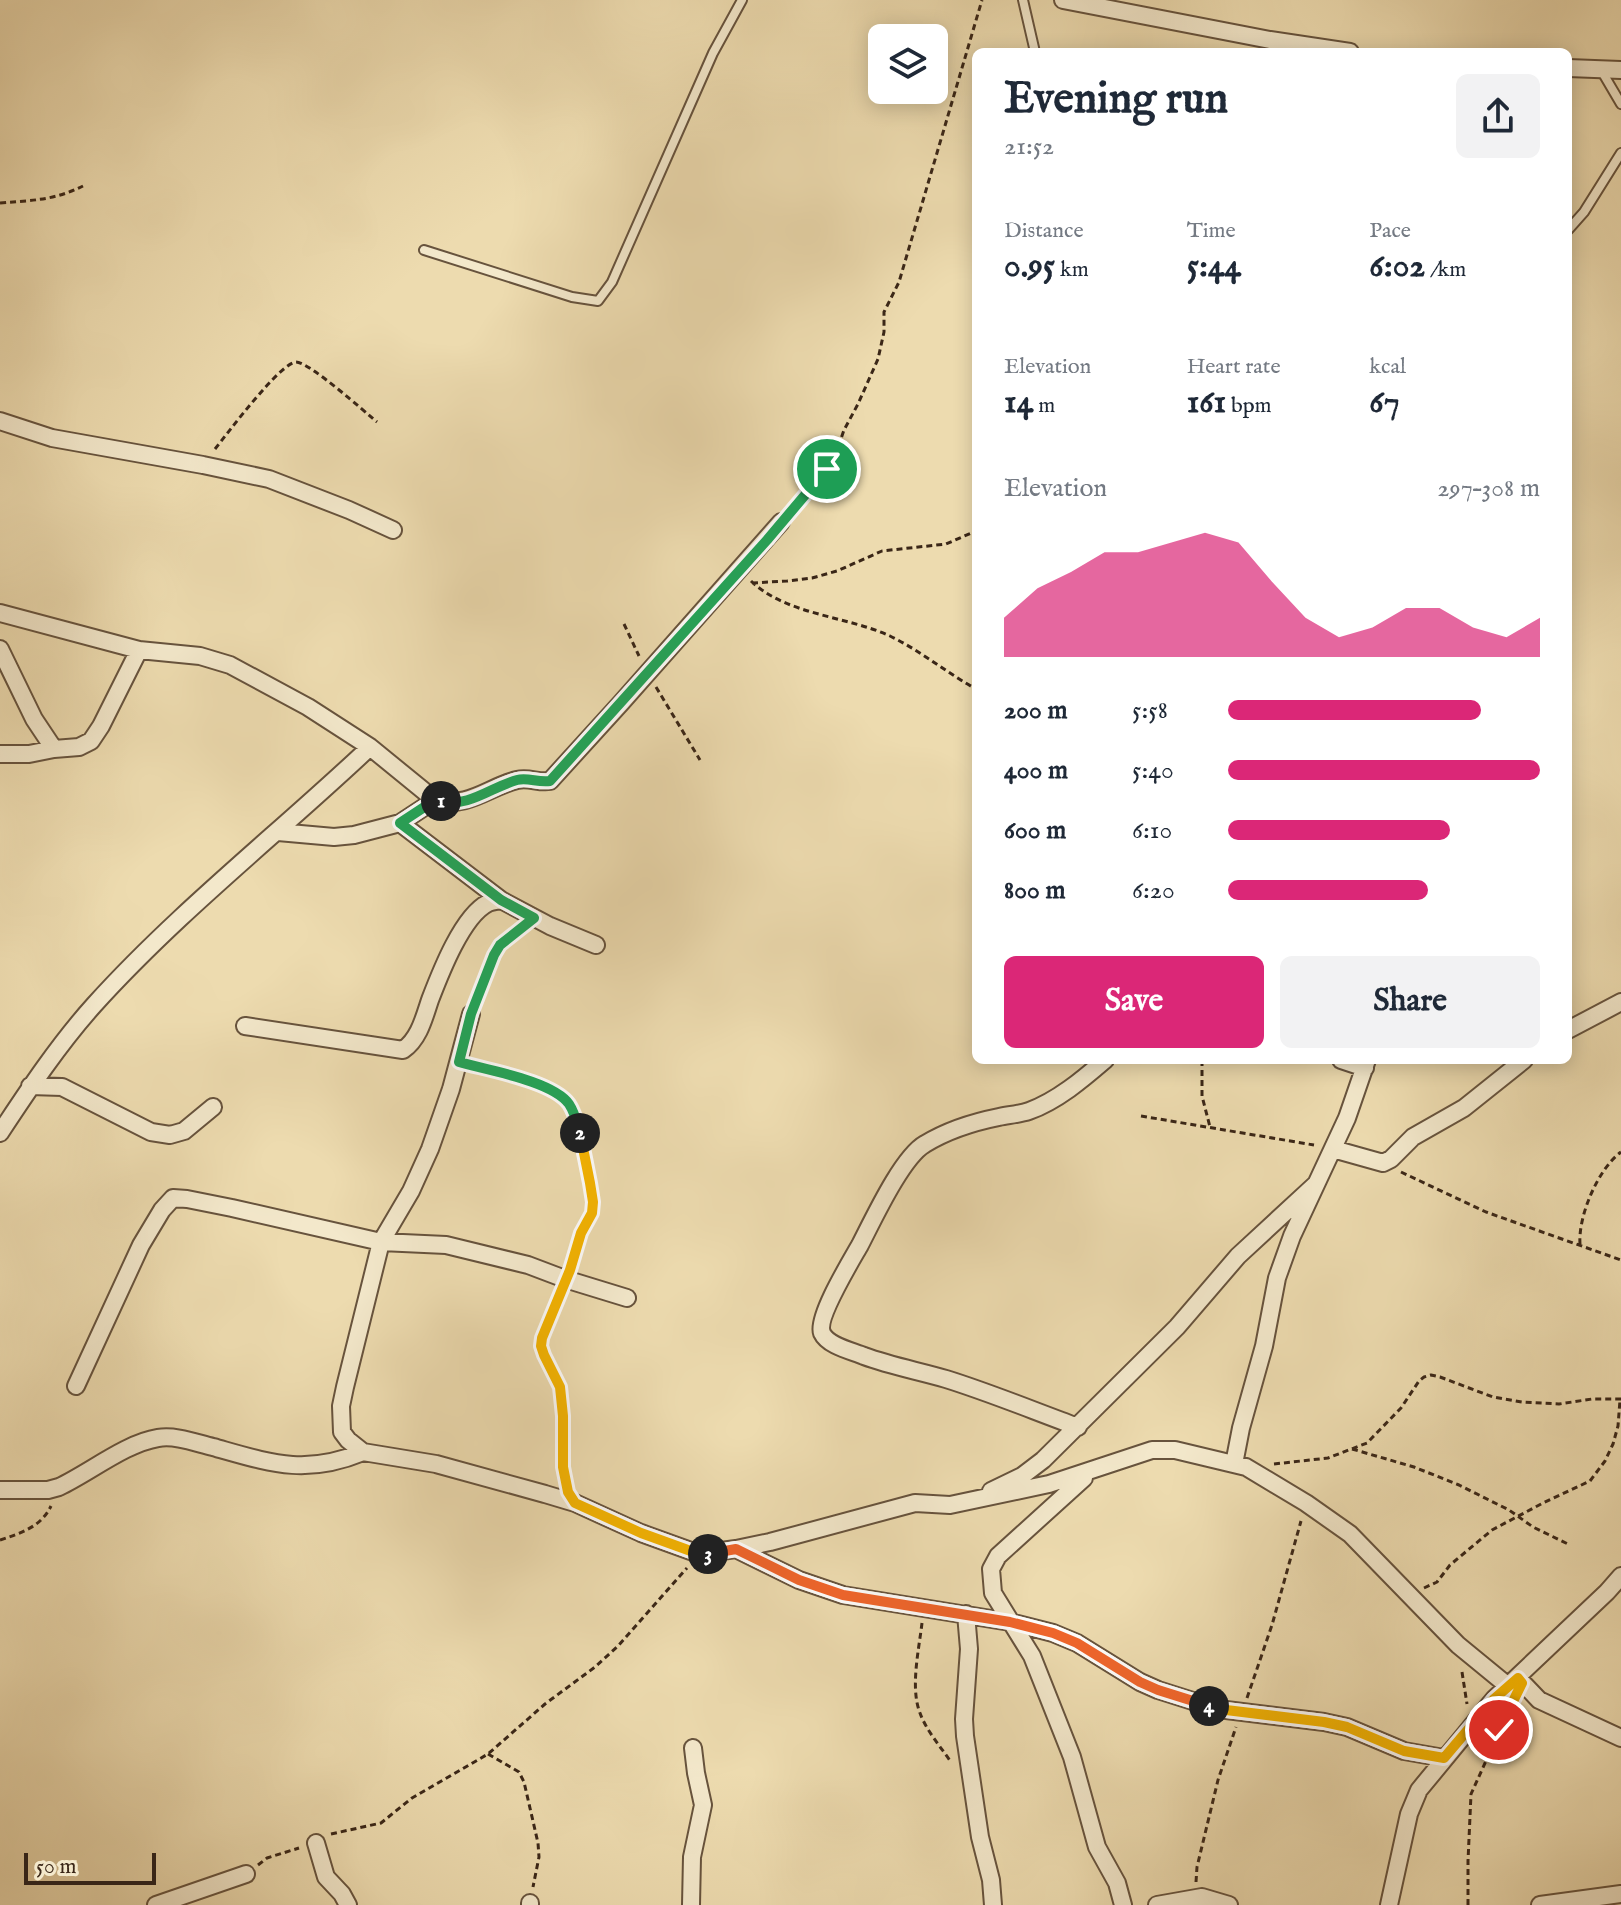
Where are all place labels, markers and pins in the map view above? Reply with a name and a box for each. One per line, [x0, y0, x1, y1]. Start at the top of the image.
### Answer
pin [793, 435, 861, 503]
pin: 1 [421, 781, 461, 821]
pin: 2 [560, 1113, 600, 1153]
pin: 3 [688, 1534, 728, 1574]
pin: 4 [1189, 1686, 1229, 1726]
pin [1465, 1696, 1533, 1764]

